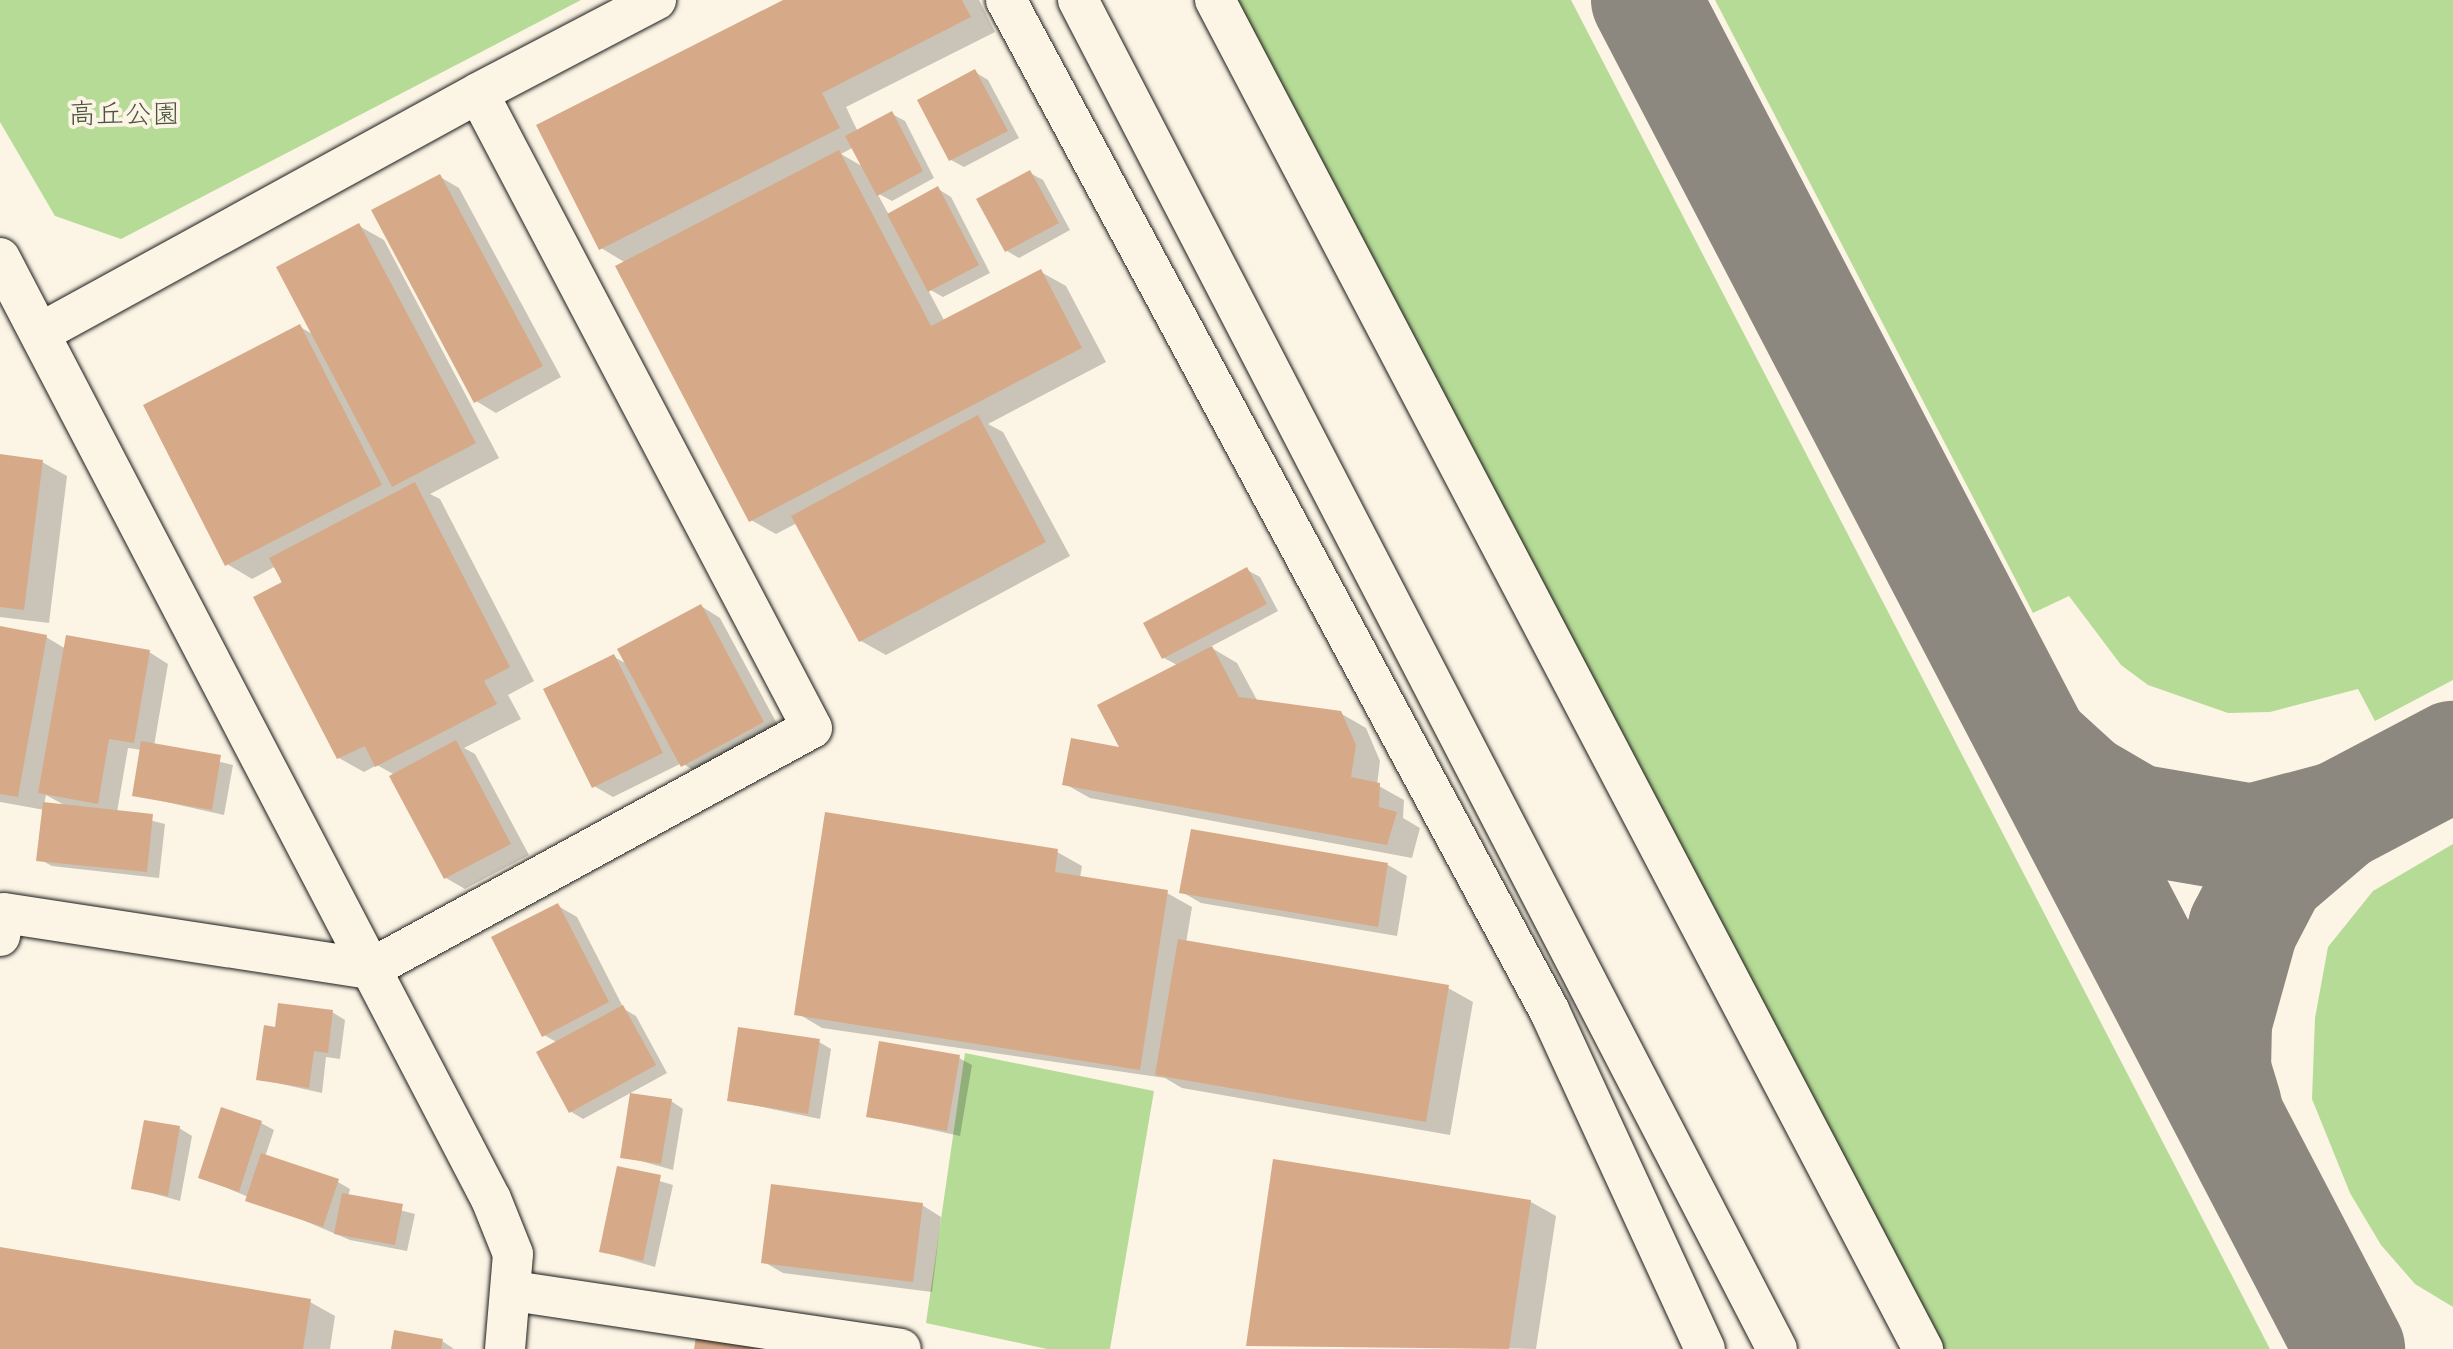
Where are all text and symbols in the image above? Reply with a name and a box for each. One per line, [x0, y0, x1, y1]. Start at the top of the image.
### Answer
park label: 高丘公園 [68, 95, 180, 129]

